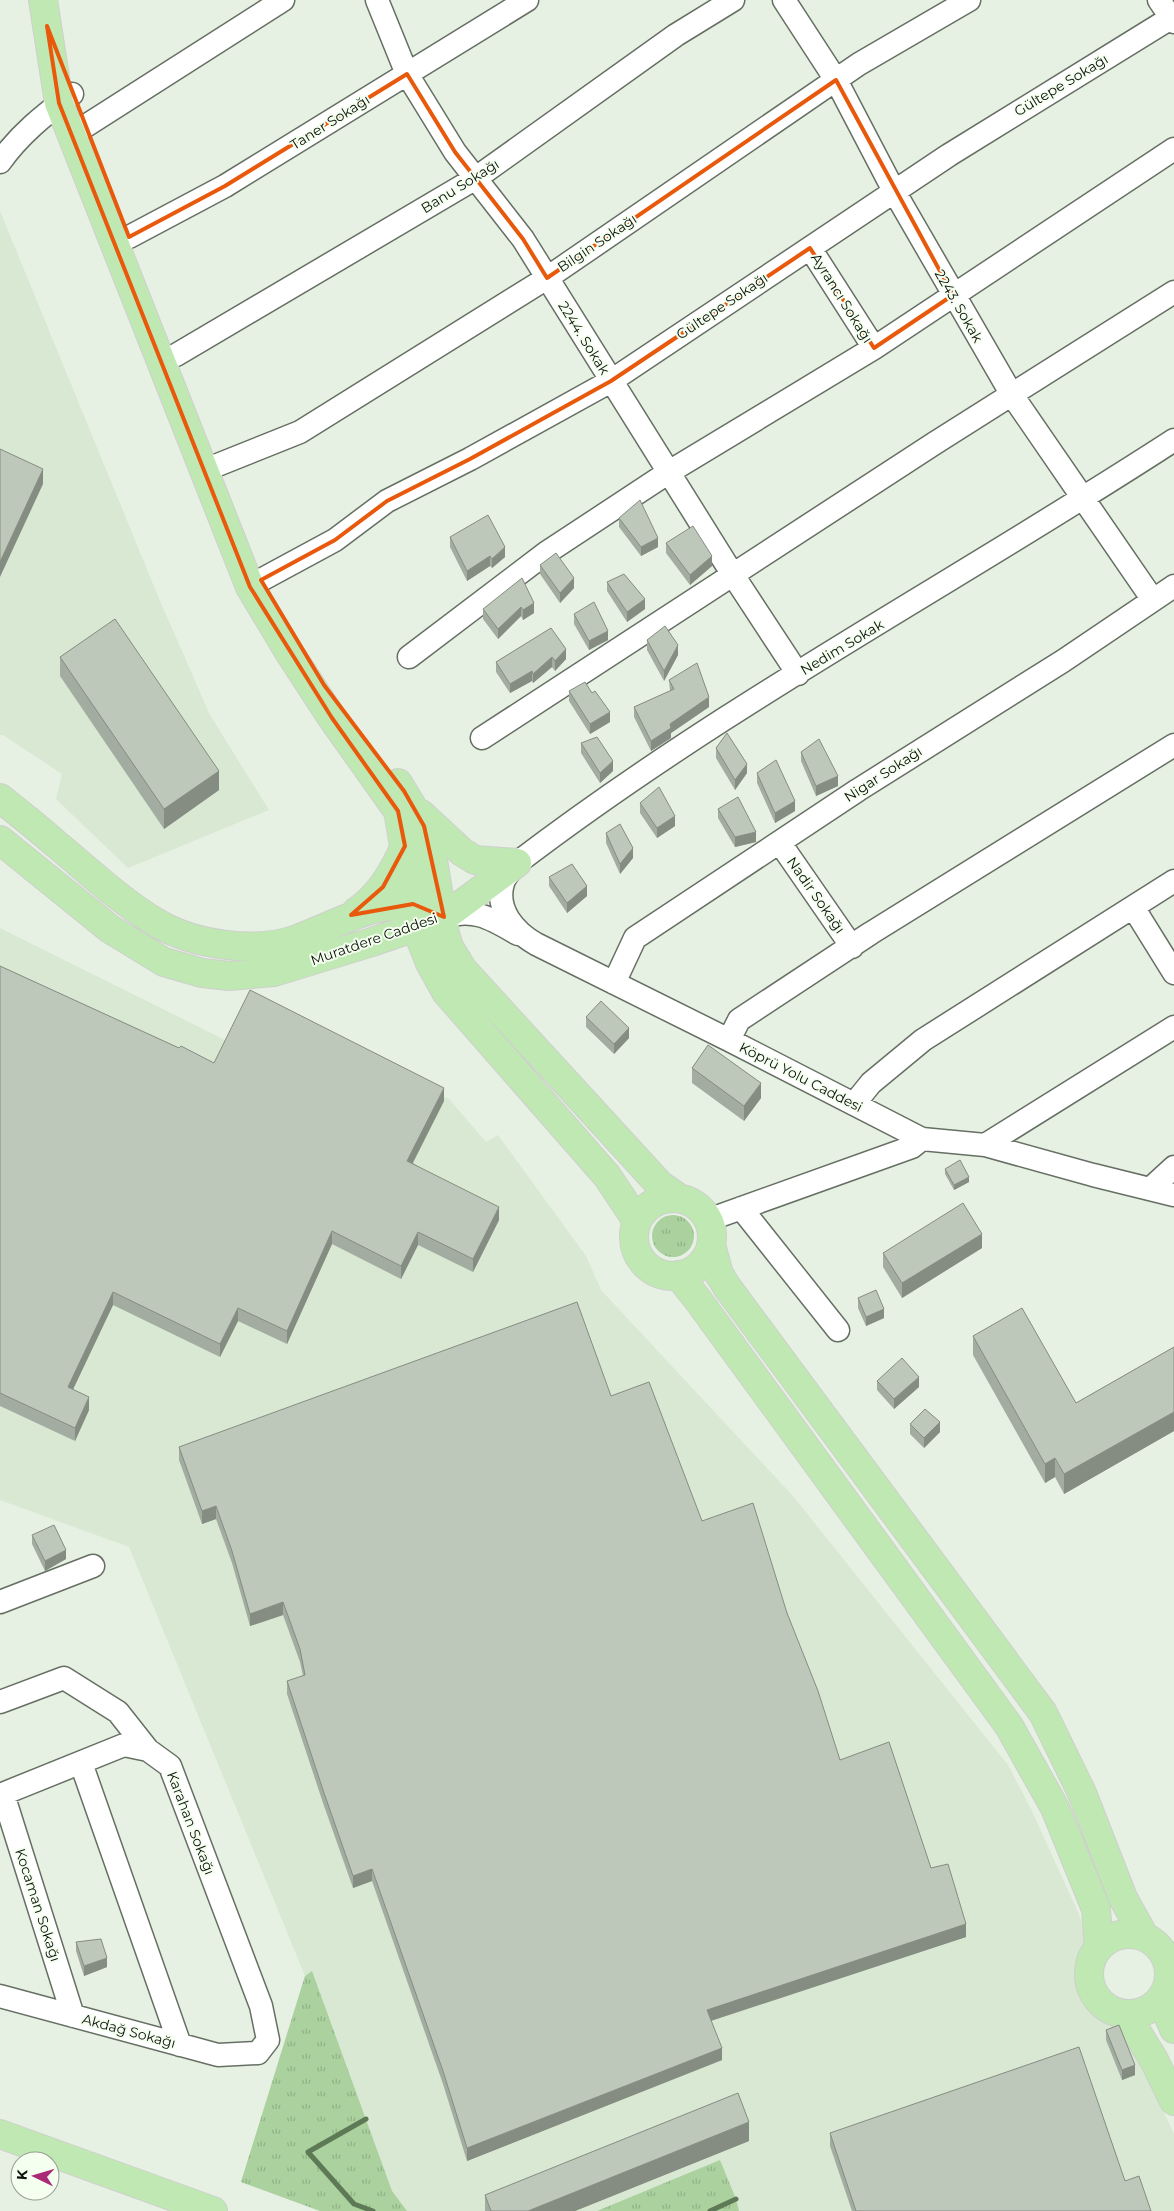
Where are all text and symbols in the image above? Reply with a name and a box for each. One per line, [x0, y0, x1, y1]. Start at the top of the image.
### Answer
street label: Gültepe Sokağı [1011, 50, 1111, 120]
street label: Taner Sokağı [287, 90, 373, 154]
street label: Banu Sokağı [418, 155, 502, 217]
street label: Bilgin Sokağı [554, 210, 640, 276]
street label: Ayrancı Sokağı [807, 250, 877, 346]
street label: 2243. Sokak [931, 266, 987, 346]
street label: Gültepe Sokağı [673, 269, 771, 343]
street label: 2244. Sokak [554, 298, 614, 379]
street label: Nedim Sokak [797, 615, 887, 679]
street label: Nigar Sokağı [841, 742, 925, 806]
street label: Nadir Sokağı [783, 853, 849, 937]
street label: Muratdere Caddesi [308, 909, 440, 969]
street label: Köprü Yolu Caddesi [736, 1038, 866, 1116]
street label: Karahan Sokağı [163, 1769, 219, 1877]
street label: Kocaman Sokağı [11, 1846, 65, 1964]
street label: Akdağ Sokağı [80, 2010, 178, 2052]
north arrow [10, 2151, 60, 2201]
text: K [13, 2168, 32, 2181]

